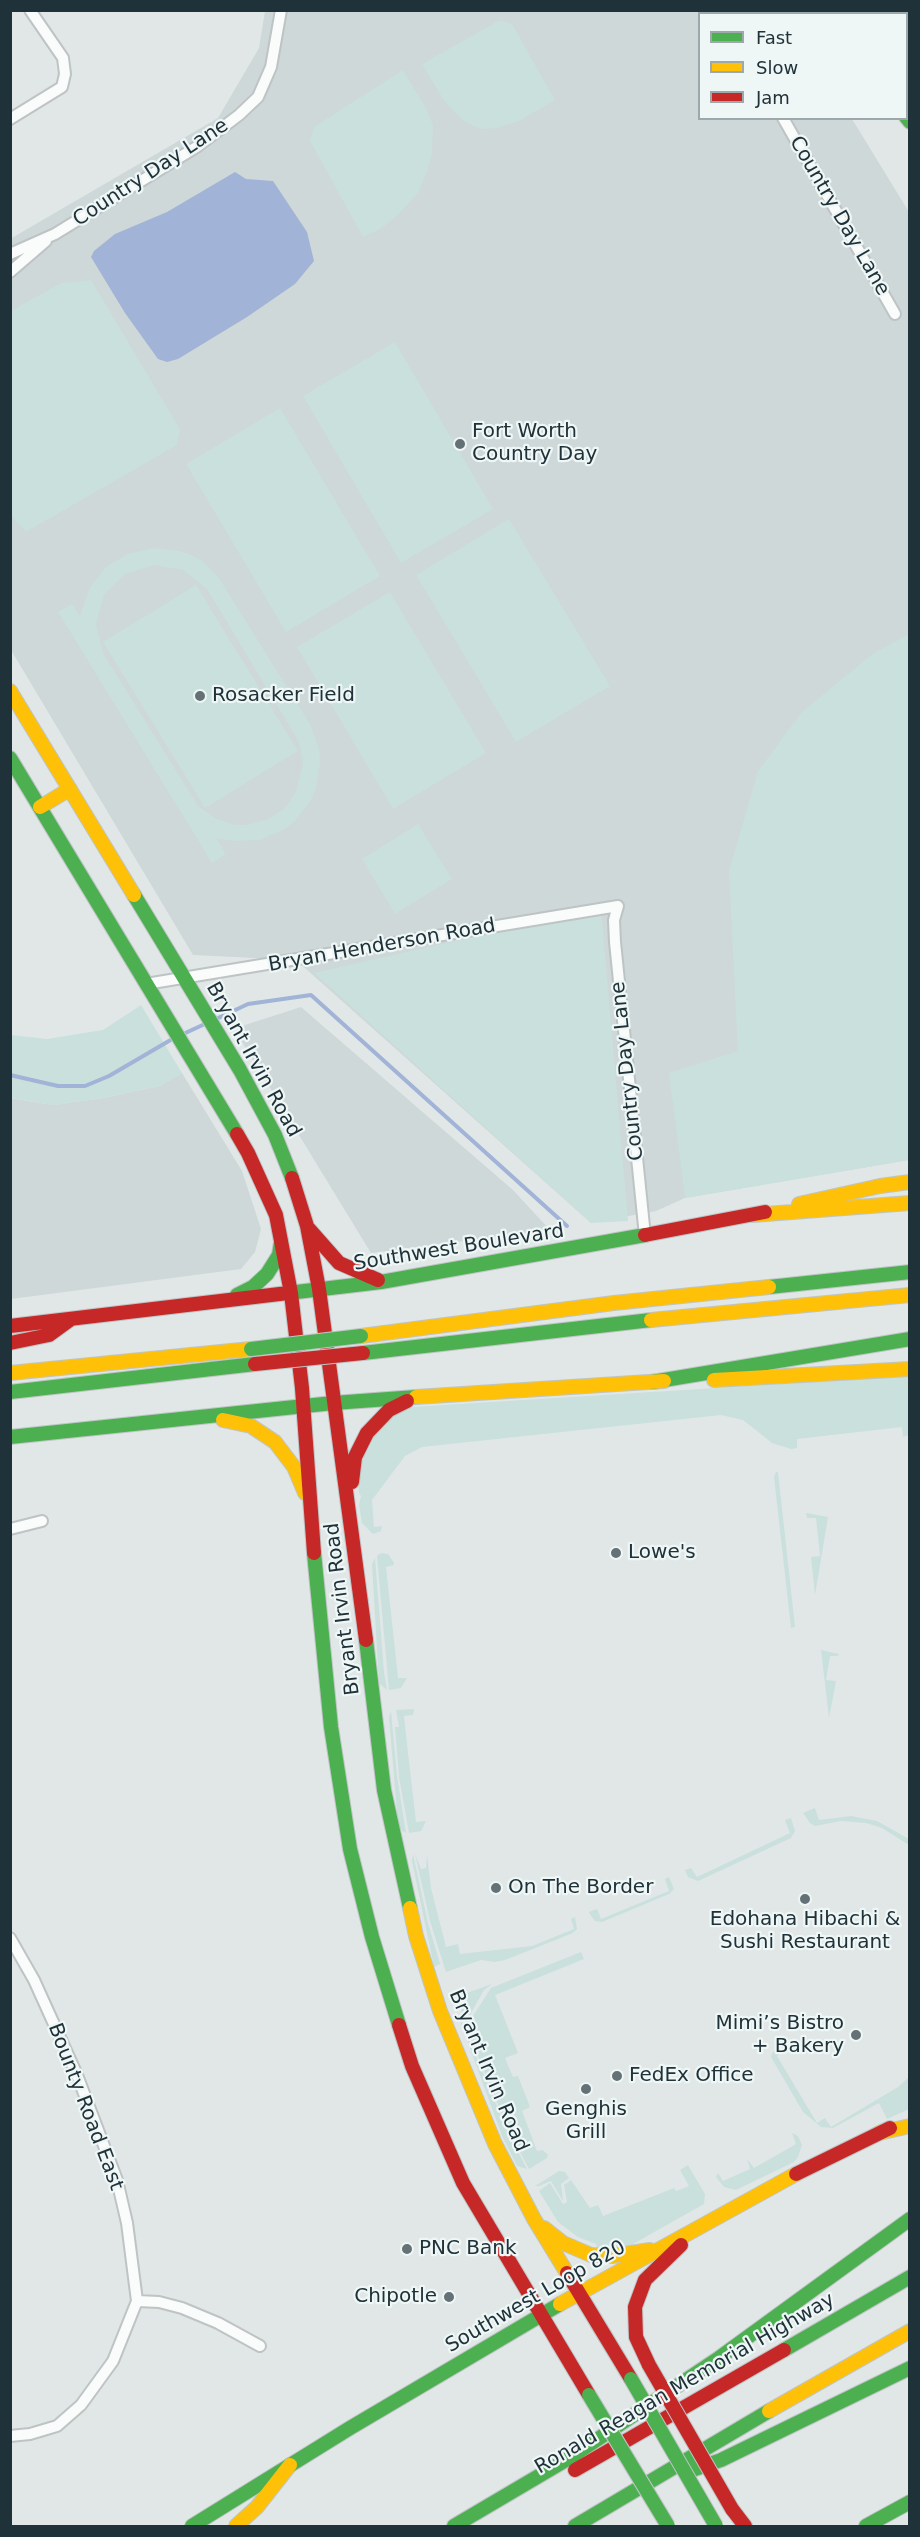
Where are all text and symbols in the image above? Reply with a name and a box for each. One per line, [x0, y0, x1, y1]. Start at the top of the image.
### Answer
legend [698, 12, 908, 120]
text: Fast [756, 27, 792, 48]
text: Slow [756, 57, 798, 78]
text: Jam [756, 87, 790, 108]
street label: Country Day Lane [69, 114, 233, 232]
street label: Country Day Lane [784, 132, 894, 300]
place label: Fort Worth Country Day [472, 420, 597, 467]
marker: Fort Worth Country Day [453, 437, 467, 451]
place label: Rosacker Field [212, 684, 355, 708]
marker: Rosacker Field [193, 689, 207, 703]
street label: Bryan Henderson Road [267, 914, 497, 978]
street label: Bryant Irvin Road [200, 978, 306, 1142]
street label: Country Day Lane [607, 980, 649, 1162]
street label: Southwest Boulevard [352, 1220, 566, 1276]
street label: Bryant Irvin Road [321, 1521, 365, 1697]
place label: Lowe's [628, 1541, 696, 1565]
marker: Lowe's [609, 1546, 623, 1560]
place label: On The Border [508, 1876, 653, 1900]
marker: On The Border [489, 1881, 503, 1895]
marker: Edohana Hibachi & Sushi Restaurant [798, 1892, 812, 1906]
place label: Edohana Hibachi & Sushi Restaurant [710, 1908, 900, 1955]
street label: Bryant Irvin Road [443, 1986, 533, 2156]
place label: Mimi’s Bistro + Bakery [715, 2012, 844, 2059]
street label: Bounty Road East [42, 2020, 128, 2194]
marker: Mimi’s Bistro + Bakery [849, 2028, 863, 2042]
place label: FedEx Office [629, 2064, 754, 2088]
marker: FedEx Office [610, 2069, 624, 2083]
marker: Genghis Grill [579, 2082, 593, 2096]
place label: Genghis Grill [545, 2098, 627, 2145]
street label: Southwest Loop 820 [442, 2236, 630, 2358]
place label: PNC Bank [419, 2237, 517, 2261]
marker: PNC Bank [400, 2242, 414, 2256]
place label: Chipotle [354, 2285, 437, 2309]
street label: Ronald Reagan Memorial Highway [531, 2288, 839, 2480]
marker: Chipotle [442, 2290, 456, 2304]

